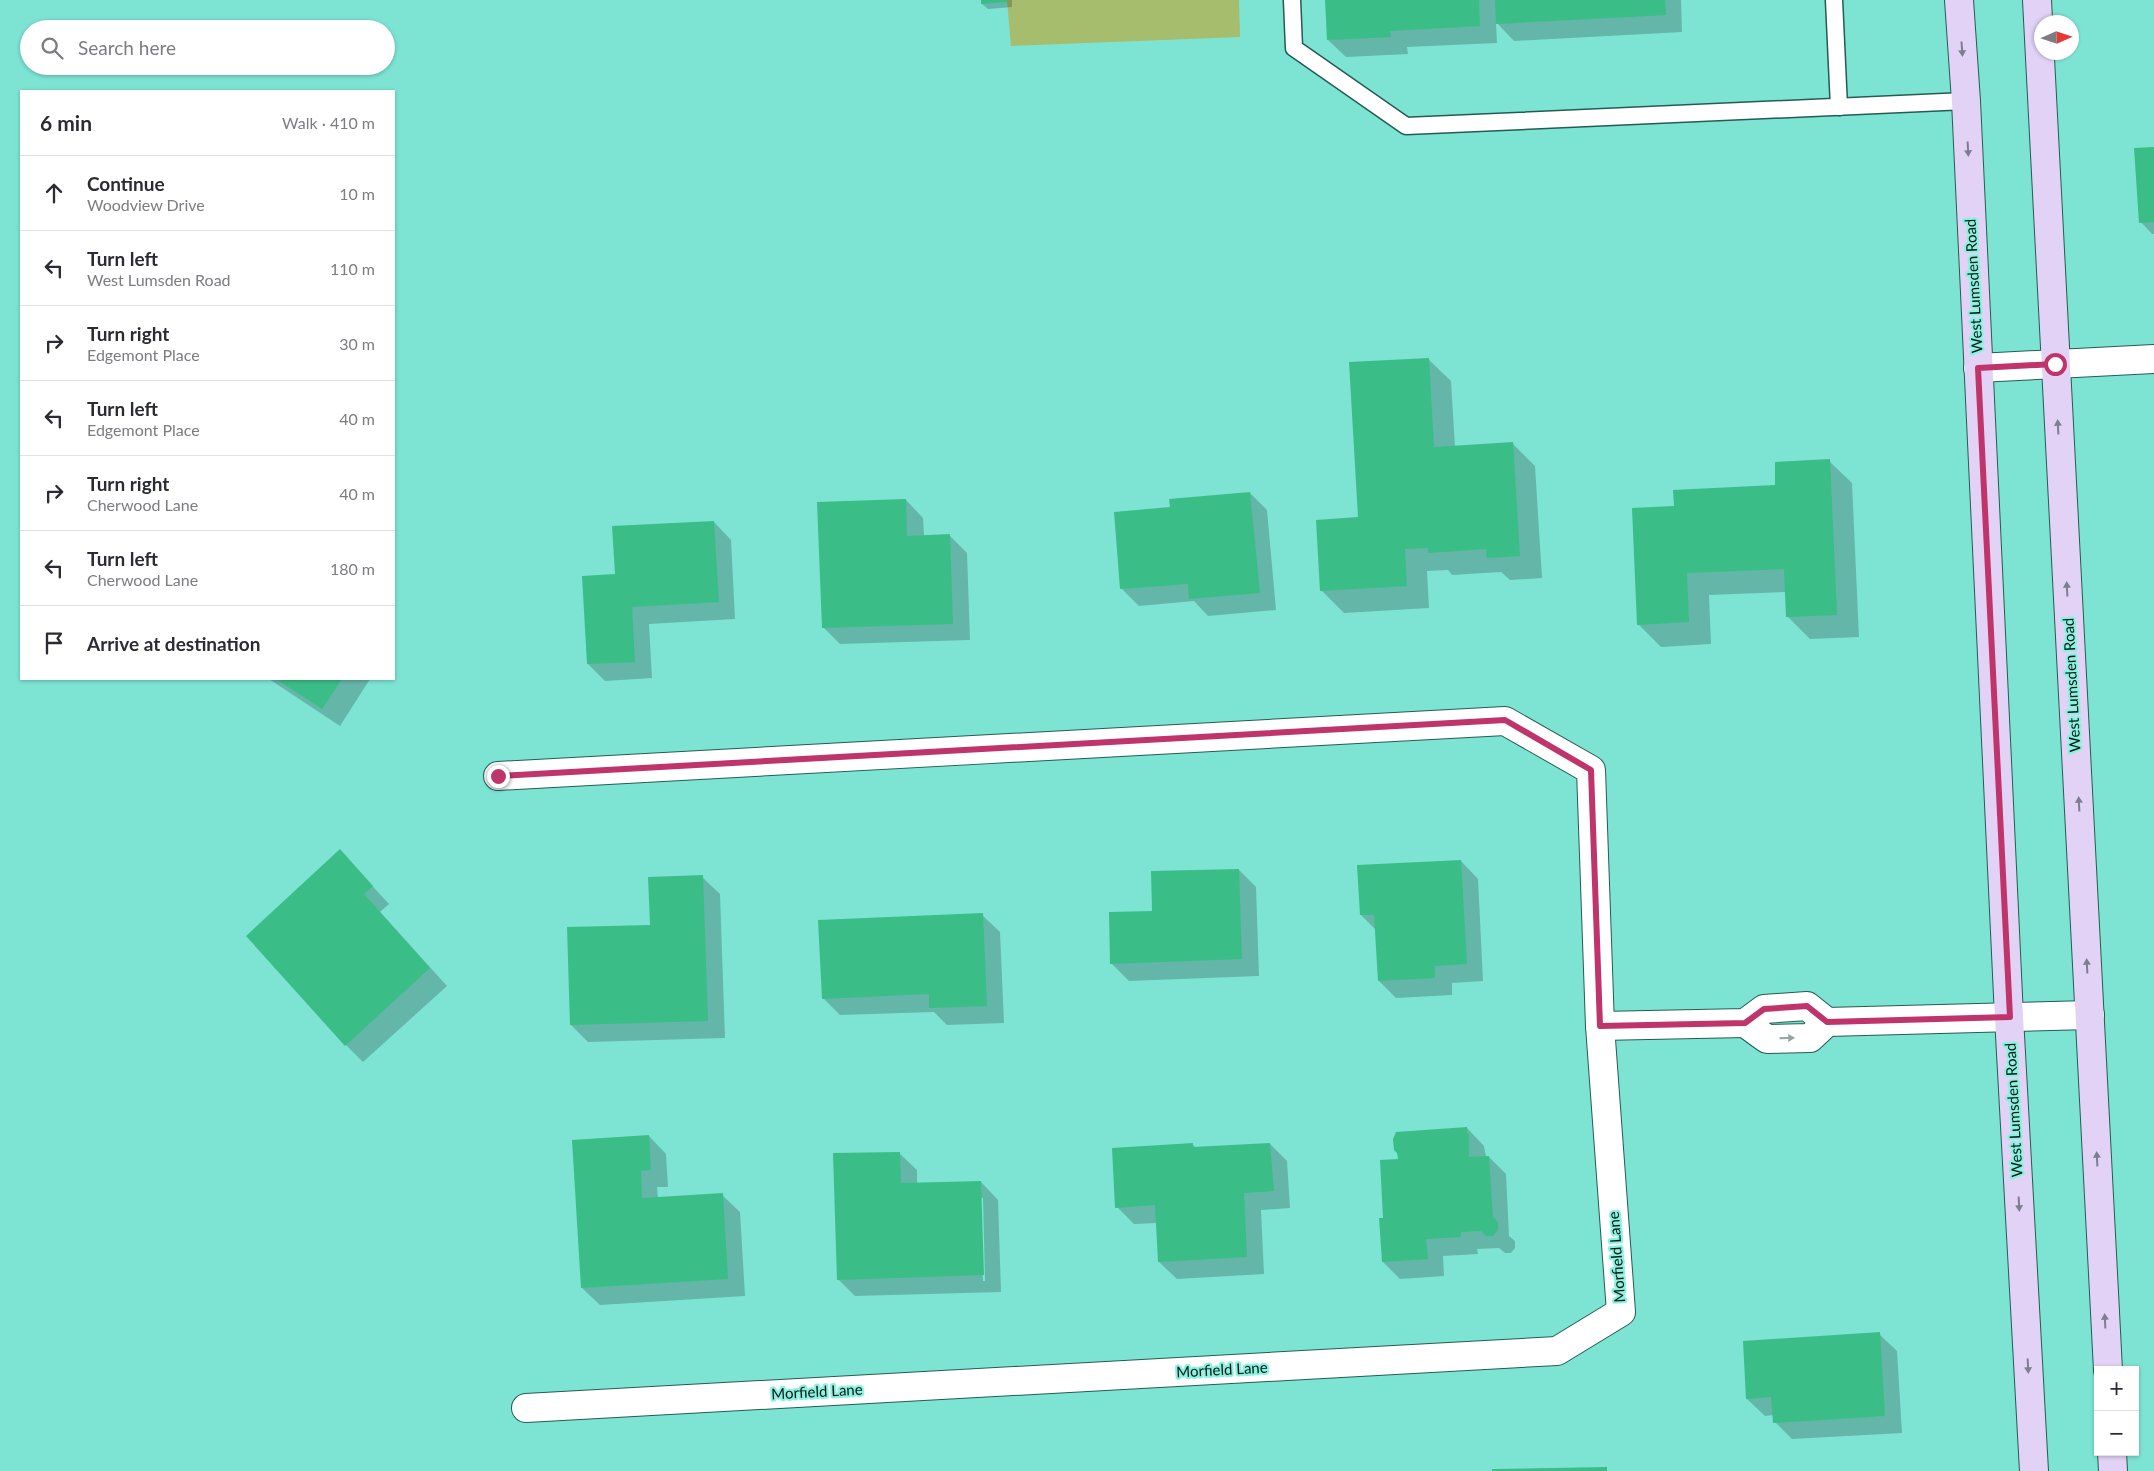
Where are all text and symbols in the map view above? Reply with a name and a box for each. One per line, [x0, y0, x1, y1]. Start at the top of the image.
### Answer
north arrow [2034, 15, 2079, 60]
search box [20, 20, 395, 75]
icon: search [38, 34, 66, 62]
text: Search here [78, 36, 176, 59]
one-way arrow [1959, 41, 1967, 57]
text: 6 min [40, 110, 92, 135]
text: Walk · 410 m [282, 113, 375, 132]
one-way arrow [1965, 142, 1973, 158]
text: Continue [87, 172, 165, 195]
icon: ahead [40, 179, 68, 207]
text: 10 m [339, 184, 375, 203]
text: Woodview Drive [87, 195, 205, 214]
street label: West Lumsden Road [1960, 218, 1986, 354]
text: Turn left [87, 247, 158, 270]
icon: left [40, 254, 68, 282]
text: 110 m [330, 259, 375, 278]
text: West Lumsden Road [87, 270, 231, 289]
text: Turn right [87, 322, 169, 345]
icon: right [40, 329, 68, 357]
text: 30 m [339, 334, 375, 353]
text: Edgemont Place [87, 345, 200, 364]
route start [2044, 353, 2067, 376]
text: Turn left [87, 397, 158, 420]
icon: left [40, 404, 68, 432]
text: 40 m [339, 409, 375, 428]
one-way arrow [2054, 419, 2062, 435]
text: Edgemont Place [87, 420, 200, 439]
text: Turn right [87, 472, 169, 495]
icon: right [40, 479, 68, 507]
text: 40 m [339, 484, 375, 503]
text: Cherwood Lane [87, 495, 198, 514]
text: Turn left [87, 547, 158, 570]
icon: left [40, 554, 68, 582]
text: 180 m [330, 559, 375, 578]
text: Cherwood Lane [87, 570, 198, 589]
one-way arrow [2063, 581, 2071, 597]
street label: West Lumsden Road [2058, 617, 2084, 753]
icon: arrive [40, 629, 68, 657]
text: Arrive at destination [87, 632, 260, 655]
route end [487, 765, 510, 788]
one-way arrow [2074, 796, 2082, 812]
one-way arrow [2083, 958, 2091, 974]
one-way arrow [1779, 1034, 1795, 1042]
street label: West Lumsden Road [2000, 1042, 2026, 1178]
one-way arrow [2093, 1151, 2101, 1167]
one-way arrow [2016, 1196, 2024, 1212]
street label: Morfield Lane [1604, 1211, 1628, 1303]
one-way arrow [2101, 1313, 2109, 1329]
street label: Morfield Lane [1176, 1358, 1268, 1380]
one-way arrow [2025, 1358, 2033, 1374]
map controls [2094, 1366, 2139, 1456]
button: + [2094, 1366, 2139, 1411]
street label: Morfield Lane [771, 1380, 863, 1402]
button: − [2094, 1411, 2139, 1456]

